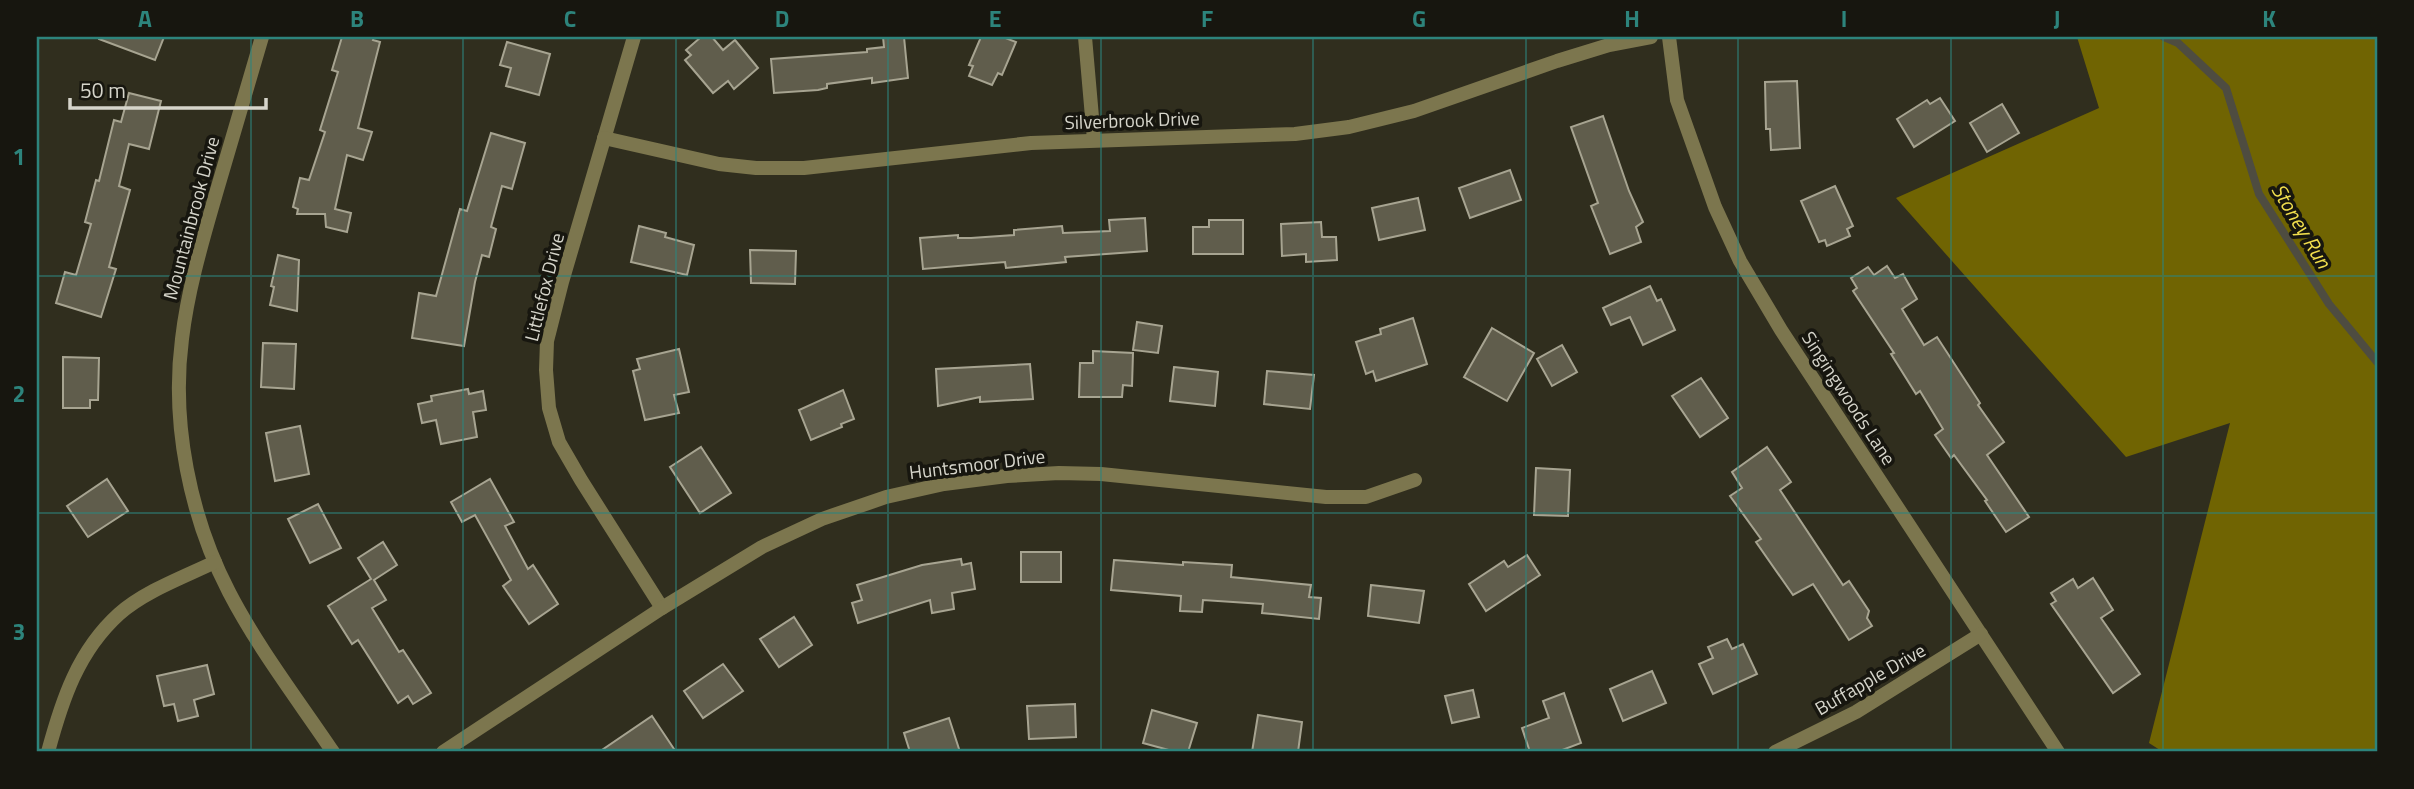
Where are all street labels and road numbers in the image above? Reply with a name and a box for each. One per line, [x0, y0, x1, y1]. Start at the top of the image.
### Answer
street label: Silverbrook Drive [1064, 103, 1200, 136]
street label: Mountainbrook Drive [155, 133, 226, 303]
street label: Littlefox Drive [516, 230, 571, 344]
street label: Singingwoods Lane [1795, 325, 1904, 470]
street label: Huntsmoor Drive [907, 441, 1047, 486]
street label: Buffapple Drive [1809, 635, 1931, 722]

